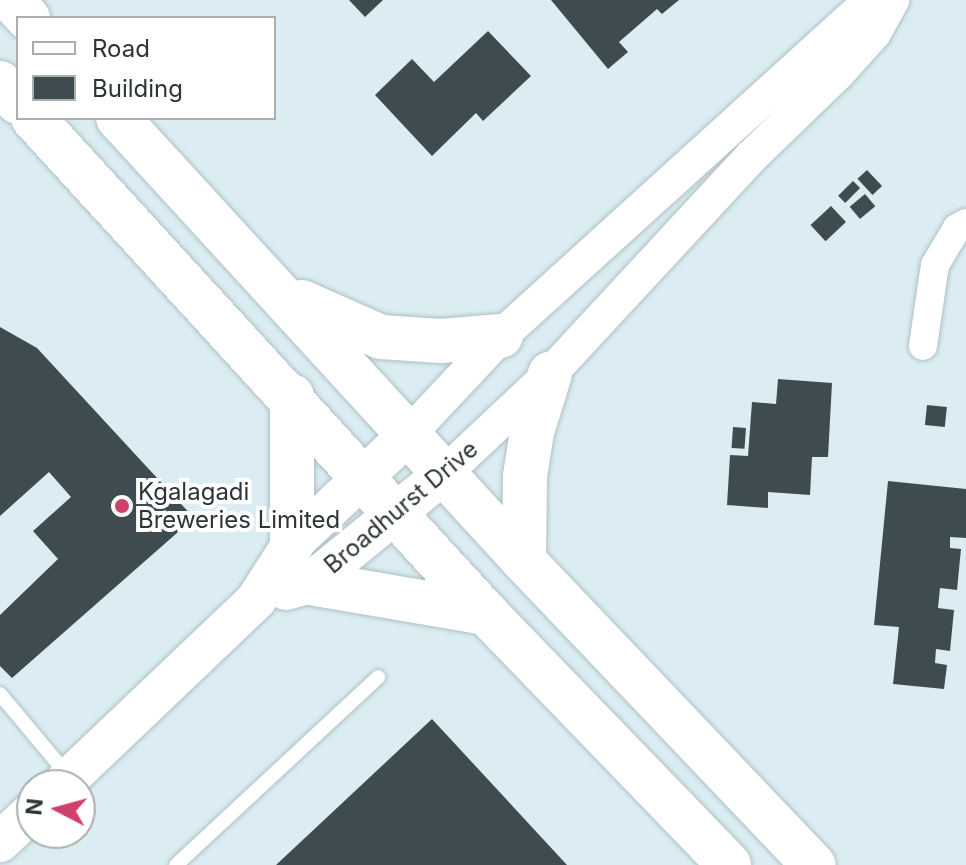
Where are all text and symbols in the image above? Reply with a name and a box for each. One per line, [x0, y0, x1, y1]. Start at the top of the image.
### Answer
legend [16, 16, 276, 120]
text: Road [92, 34, 150, 63]
text: Building [92, 74, 183, 103]
street label: Broadhurst Drive [318, 434, 484, 580]
place label: Kgalagadi Breweries Limited [138, 478, 340, 534]
marker: Kgalagadi Breweries Limited [113, 497, 131, 515]
north arrow [16, 769, 96, 849]
text: N [20, 797, 48, 816]

